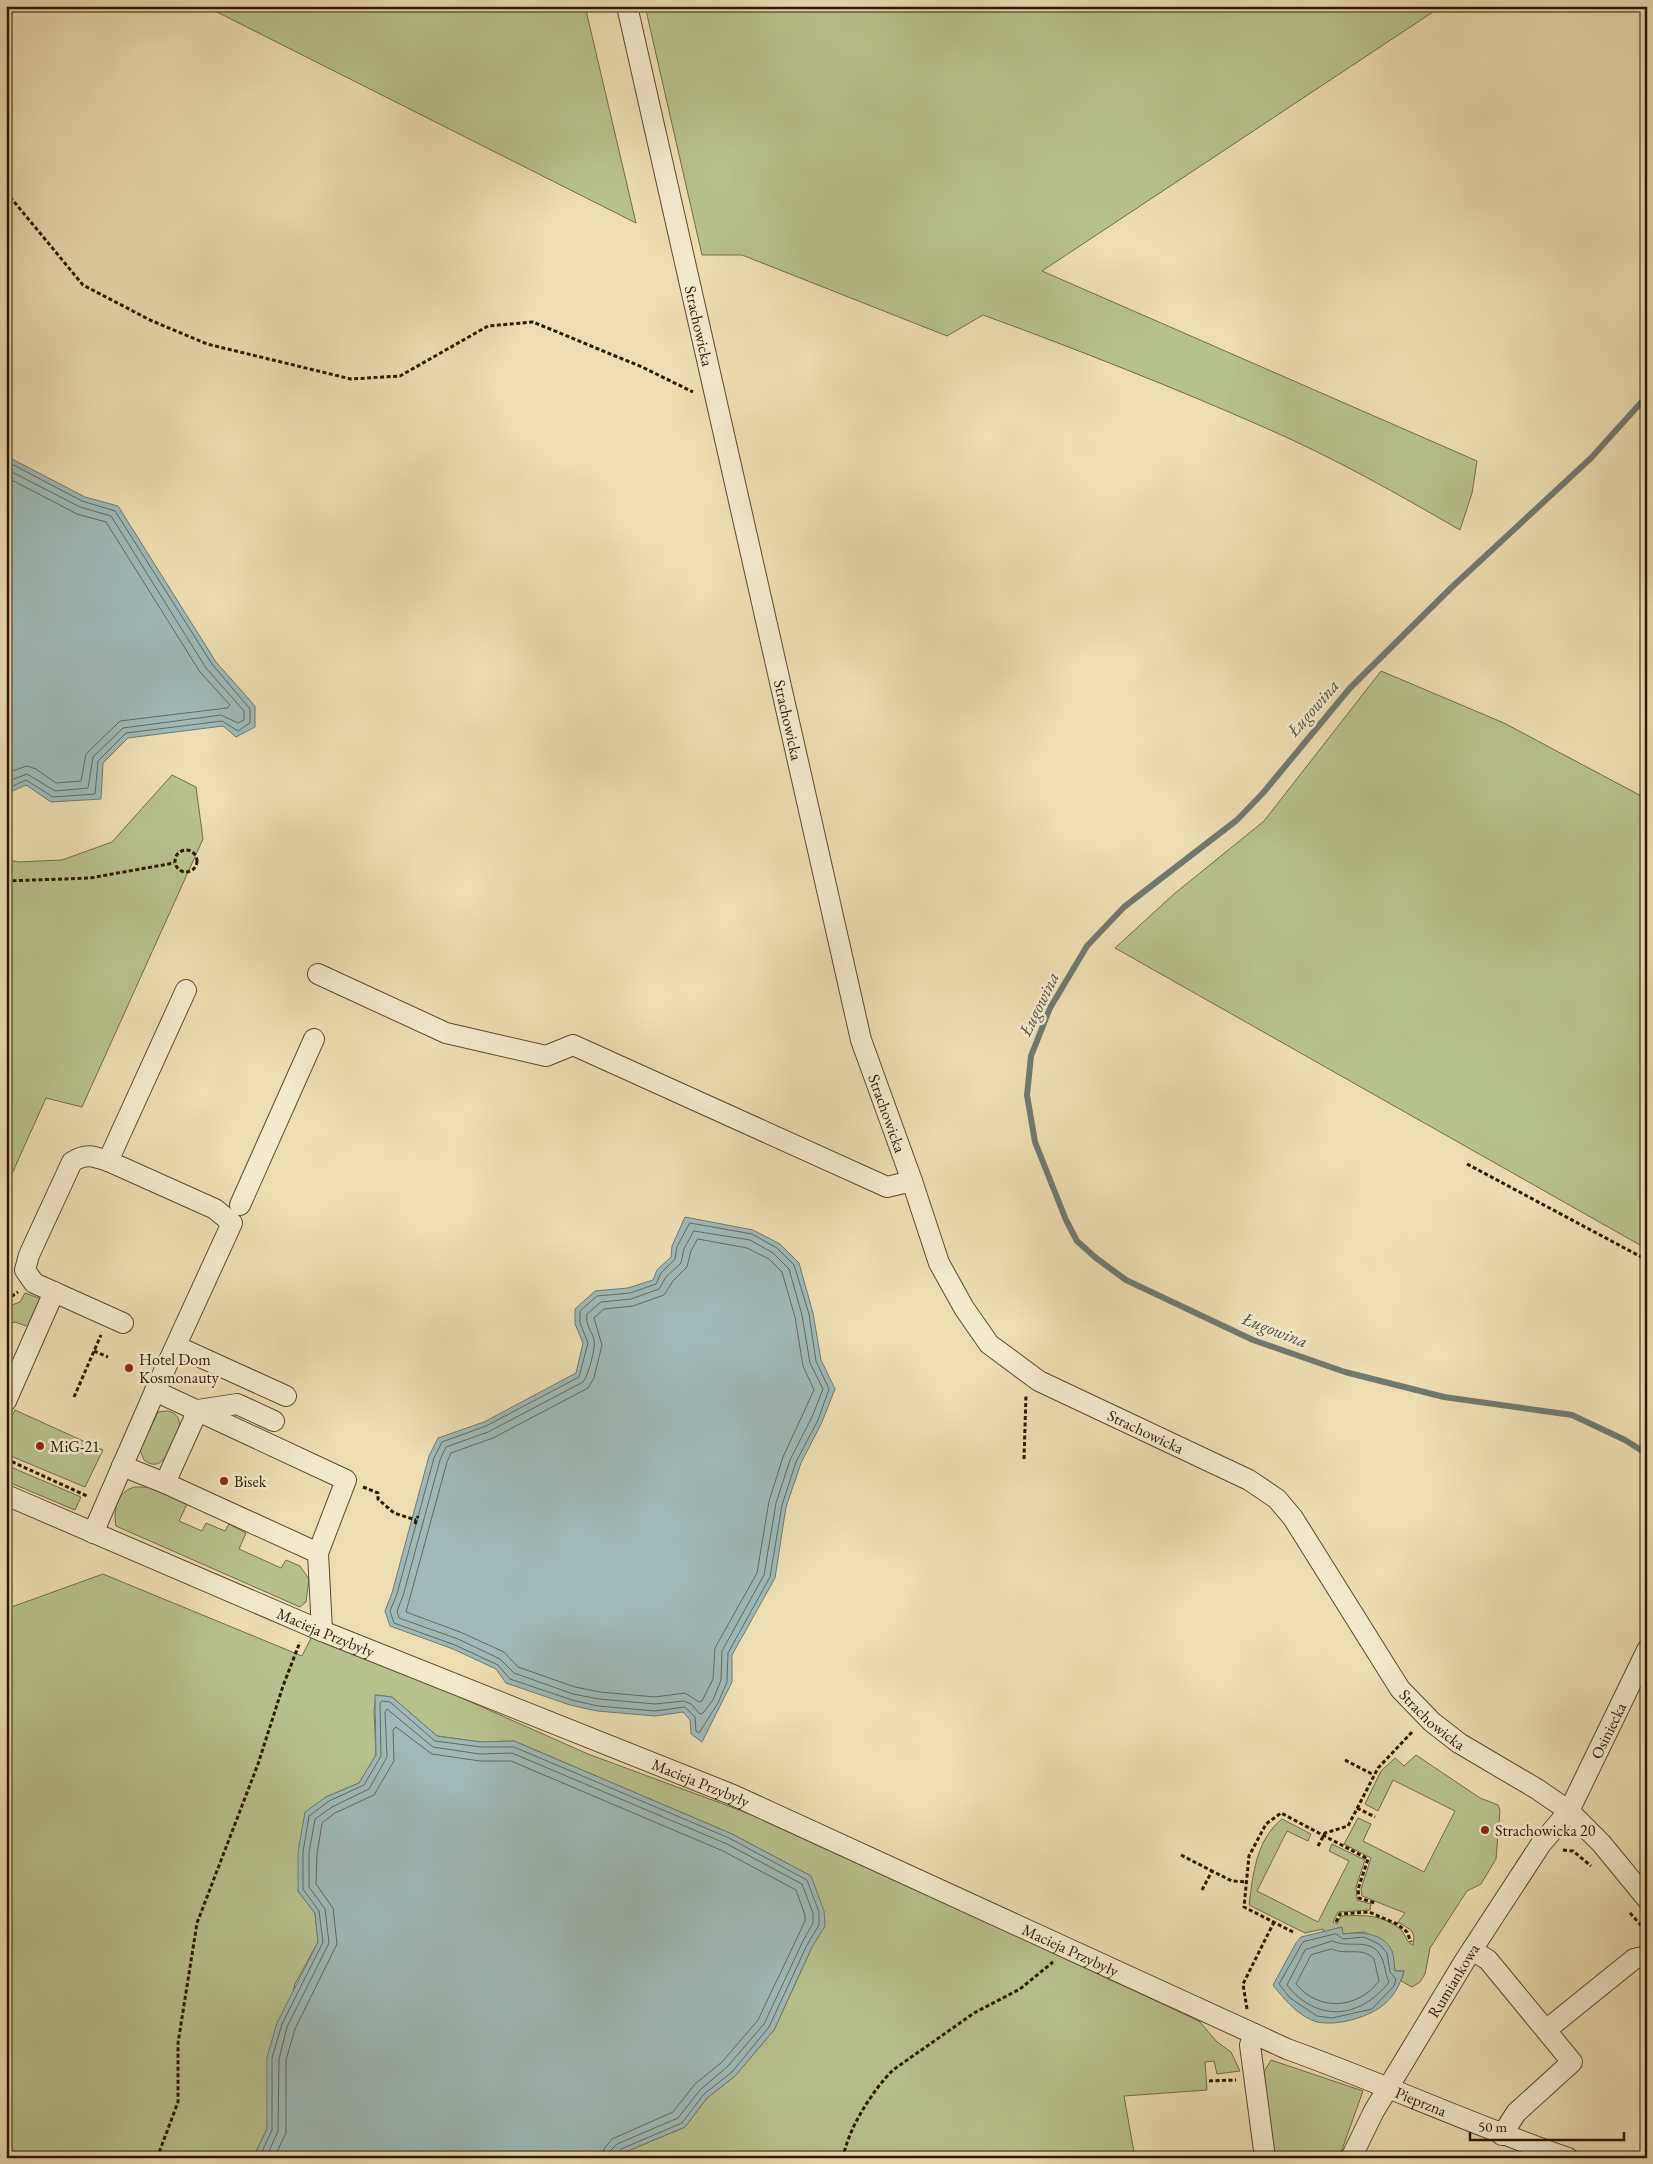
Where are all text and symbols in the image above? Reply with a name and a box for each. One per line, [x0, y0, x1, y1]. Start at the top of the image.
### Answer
street label: Strachowicka [680, 284, 718, 369]
water label: Ługowina [1281, 674, 1345, 742]
street label: Strachowicka [769, 678, 808, 763]
water label: Ługowina [1013, 968, 1065, 1041]
street label: Strachowicka [863, 1071, 911, 1156]
water label: Ługowina [1238, 1306, 1311, 1353]
place label: Hotel Dom Kosmonauty [139, 1349, 220, 1388]
marker: Hotel Dom Kosmonauty [123, 1362, 135, 1374]
street label: Strachowicka [1104, 1405, 1188, 1459]
place label: MiG-21 [50, 1436, 100, 1457]
marker: MiG-21 [34, 1440, 46, 1452]
place label: Bisek [234, 1471, 267, 1492]
marker: Bisek [218, 1475, 230, 1487]
street label: Macieja Przybyły [274, 1603, 379, 1662]
street label: Strachowicka [1395, 1685, 1469, 1755]
street label: Osiniecka [1586, 1699, 1631, 1762]
street label: Macieja Przybyły [649, 1754, 754, 1813]
place label: Strachowicka 20 [1495, 1820, 1596, 1841]
marker: Strachowicka 20 [1479, 1824, 1491, 1836]
street label: Macieja Przybyły [1019, 1919, 1123, 1982]
street label: Rumiankowa [1423, 1939, 1485, 2022]
street label: Pieprzna [1392, 2082, 1450, 2122]
scale bar [1470, 2109, 1624, 2141]
text: 50 m [1478, 2117, 1507, 2136]

